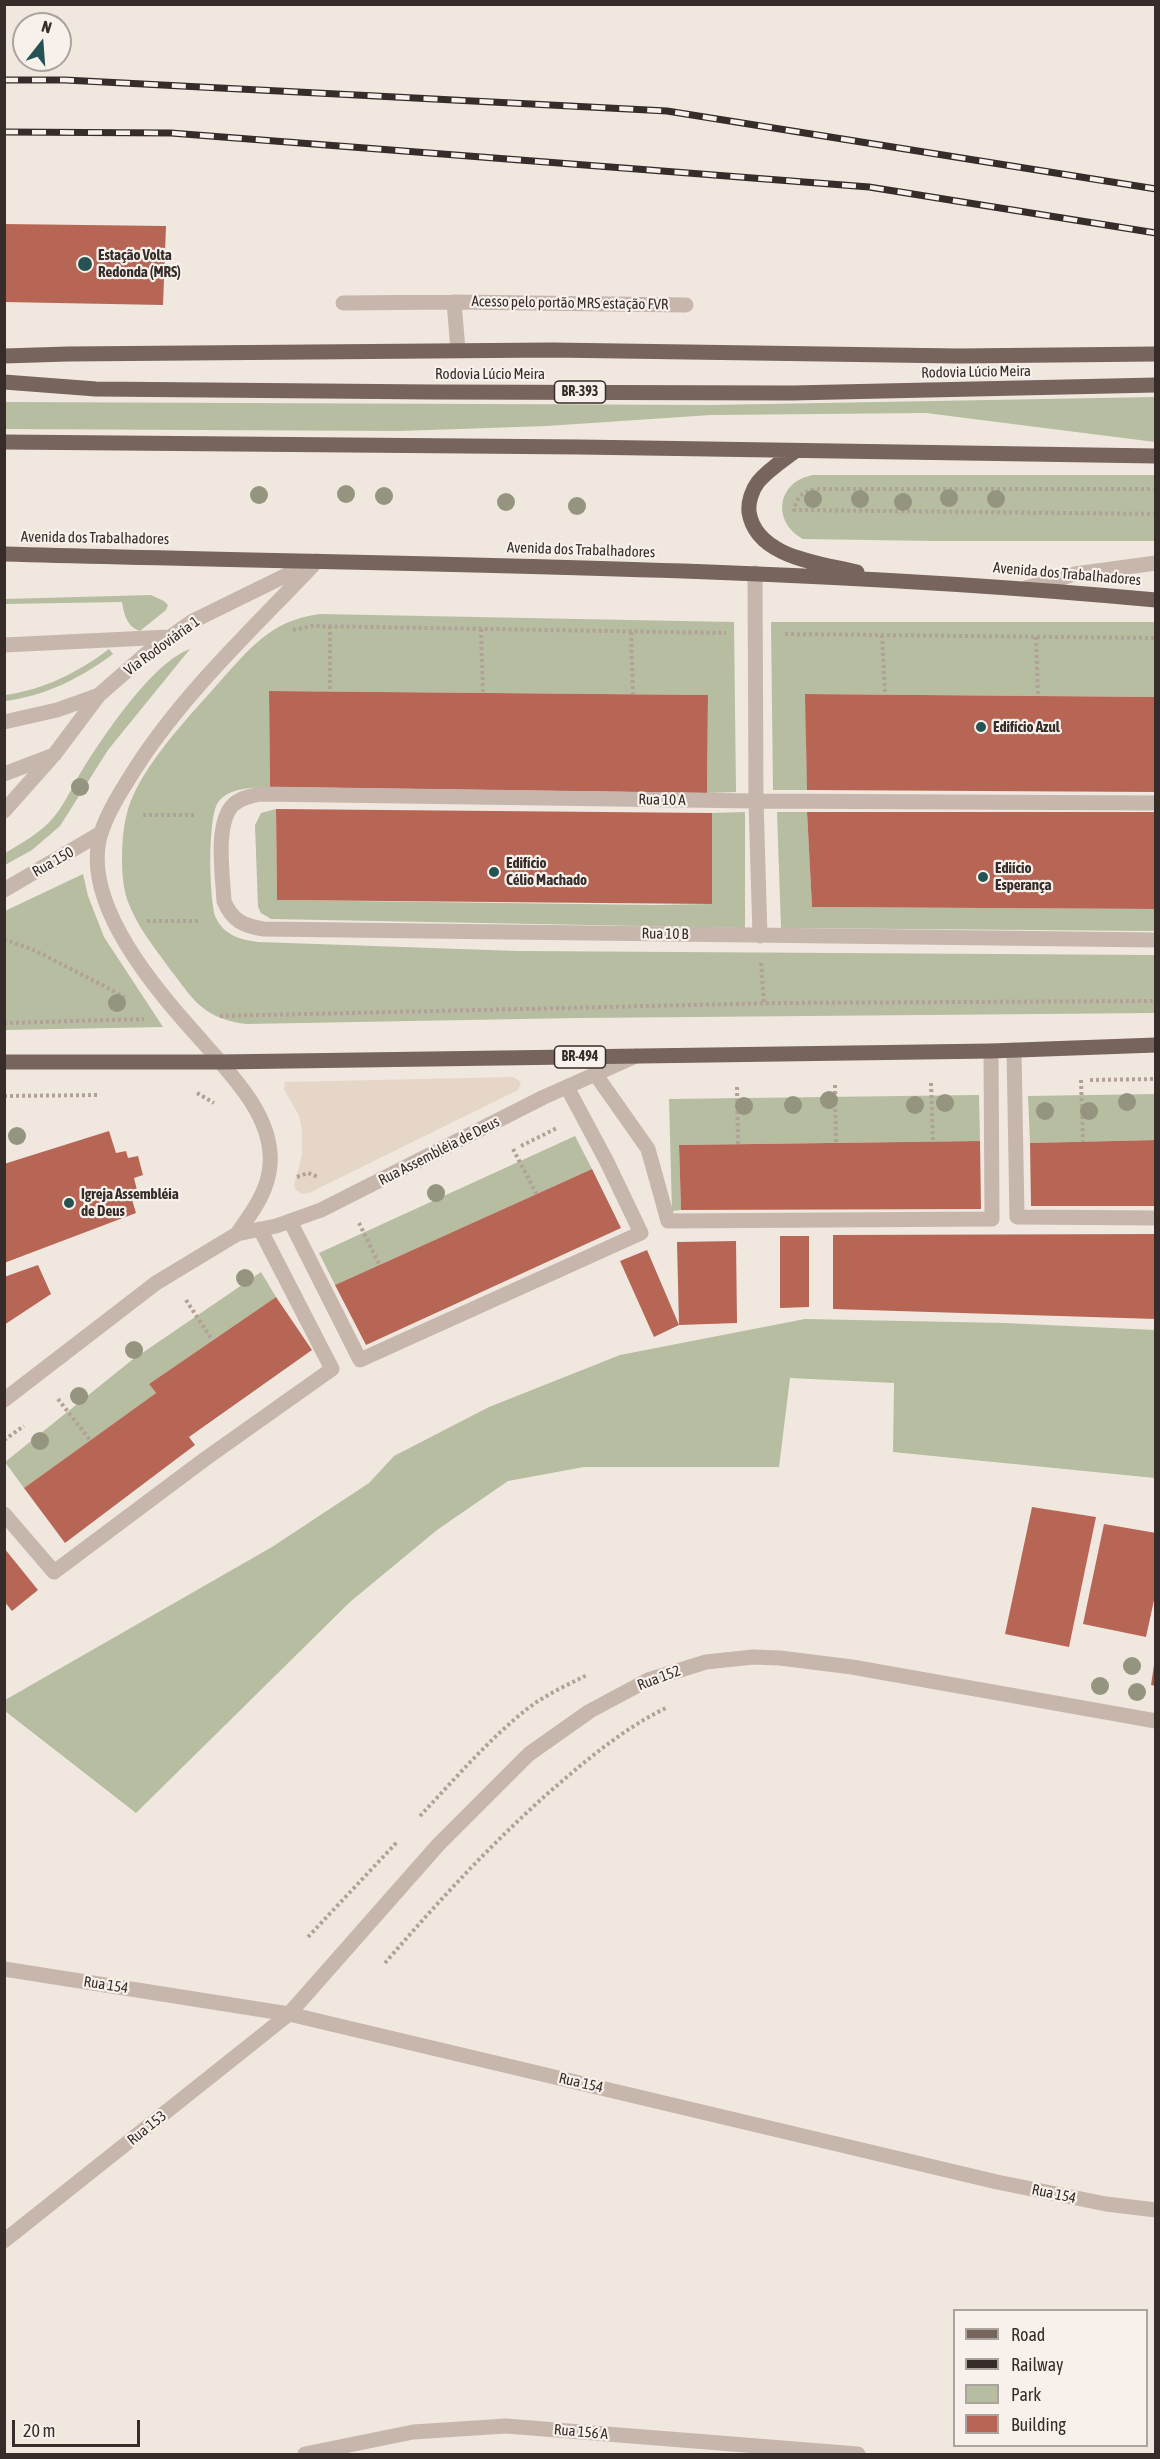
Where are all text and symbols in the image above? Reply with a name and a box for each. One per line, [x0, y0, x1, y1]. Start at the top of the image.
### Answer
north arrow [12, 12, 72, 72]
text: N [40, 17, 54, 37]
place label: Estação Volta Redonda (MRS) [98, 246, 181, 281]
marker: Estação Volta Redonda (MRS) [76, 255, 94, 273]
street label: Acesso pelo portão MRS estação FVR [471, 292, 669, 314]
street label: Rodovia Lúcio Meira [921, 362, 1031, 382]
street label: Rodovia Lúcio Meira [435, 365, 545, 383]
road number: BR-393 [554, 381, 606, 403]
street label: Avenida dos Trabalhadores [21, 528, 169, 548]
street label: Avenida dos Trabalhadores [507, 538, 655, 562]
street label: Avenida dos Trabalhadores [992, 559, 1142, 589]
street label: Via Rodoviária 1 [121, 613, 203, 679]
place label: Edifício Azul [993, 718, 1060, 736]
marker: Edifício Azul [974, 720, 988, 734]
street label: Rua 10 A [638, 791, 686, 809]
street label: Rua 150 [29, 843, 77, 881]
place label: Edifício Célio Machado [506, 854, 587, 889]
place label: Ediício Esperança [995, 859, 1052, 894]
marker: Edifício Célio Machado [487, 865, 501, 879]
marker: Ediício Esperança [976, 870, 990, 884]
street label: Rua 10 B [641, 925, 689, 943]
road number: BR-494 [554, 1046, 606, 1068]
street label: Rua Assembléia de Deus [376, 1113, 502, 1189]
place label: Igreja Assembléia de Deus [81, 1185, 179, 1220]
marker: Igreja Assembléia de Deus [62, 1196, 76, 1210]
street label: Rua 152 [635, 1662, 683, 1694]
street label: Rua 154 [82, 1973, 130, 1997]
street label: Rua 154 [557, 2069, 605, 2097]
street label: Rua 153 [124, 2107, 170, 2149]
street label: Rua 154 [1030, 2181, 1078, 2207]
legend [953, 2309, 1148, 2447]
text: Road [1011, 2324, 1045, 2345]
text: Railway [1011, 2354, 1063, 2375]
text: Park [1011, 2384, 1041, 2405]
scale bar [15, 2408, 142, 2446]
text: Building [1011, 2414, 1066, 2435]
text: 20 m [23, 2420, 55, 2441]
street label: Rua 156 A [553, 2421, 609, 2443]

